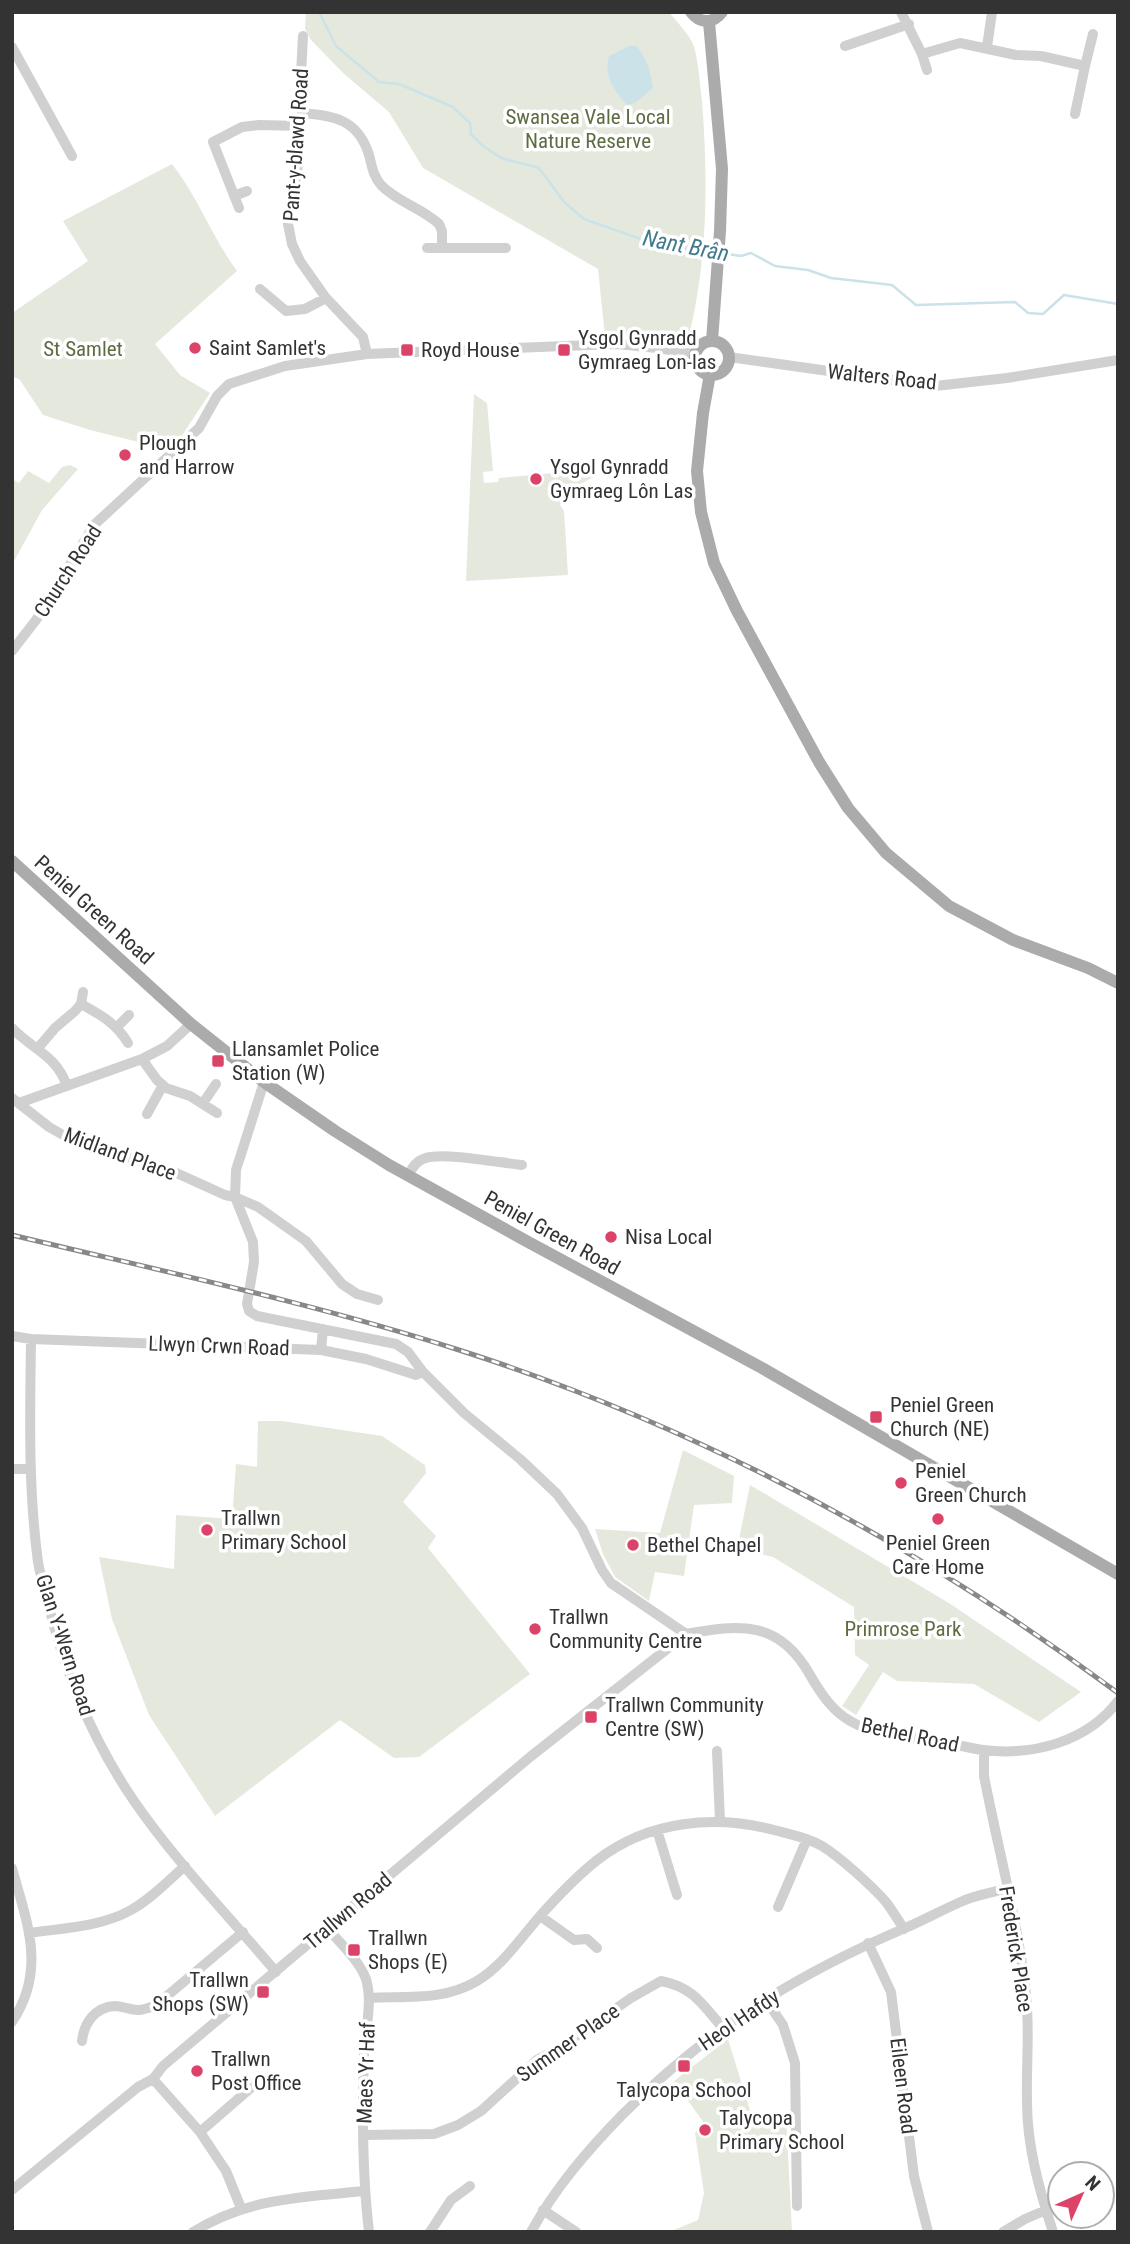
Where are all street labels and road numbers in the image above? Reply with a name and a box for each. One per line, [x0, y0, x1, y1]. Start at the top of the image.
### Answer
street label: Pant-y-blawd Road [279, 68, 313, 222]
street label: Walters Road [826, 359, 938, 395]
street label: Church Road [29, 520, 107, 622]
street label: Peniel Green Road [30, 850, 158, 970]
street label: Midland Place [61, 1123, 179, 1185]
street label: Peniel Green Road [480, 1186, 624, 1280]
street label: Llwyn Crwn Road [148, 1332, 290, 1360]
street label: Glan Y-Wern Road [31, 1571, 99, 1719]
street label: Bethel Road [859, 1713, 961, 1757]
street label: Trallwn Road [299, 1868, 397, 1954]
street label: Frederick Place [994, 1884, 1038, 2014]
street label: Heol Hafdy [694, 1984, 784, 2056]
street label: Summer Place [512, 1999, 624, 2087]
street label: Maes Yr Haf [352, 2021, 380, 2124]
street label: Eileen Road [885, 2036, 921, 2136]

